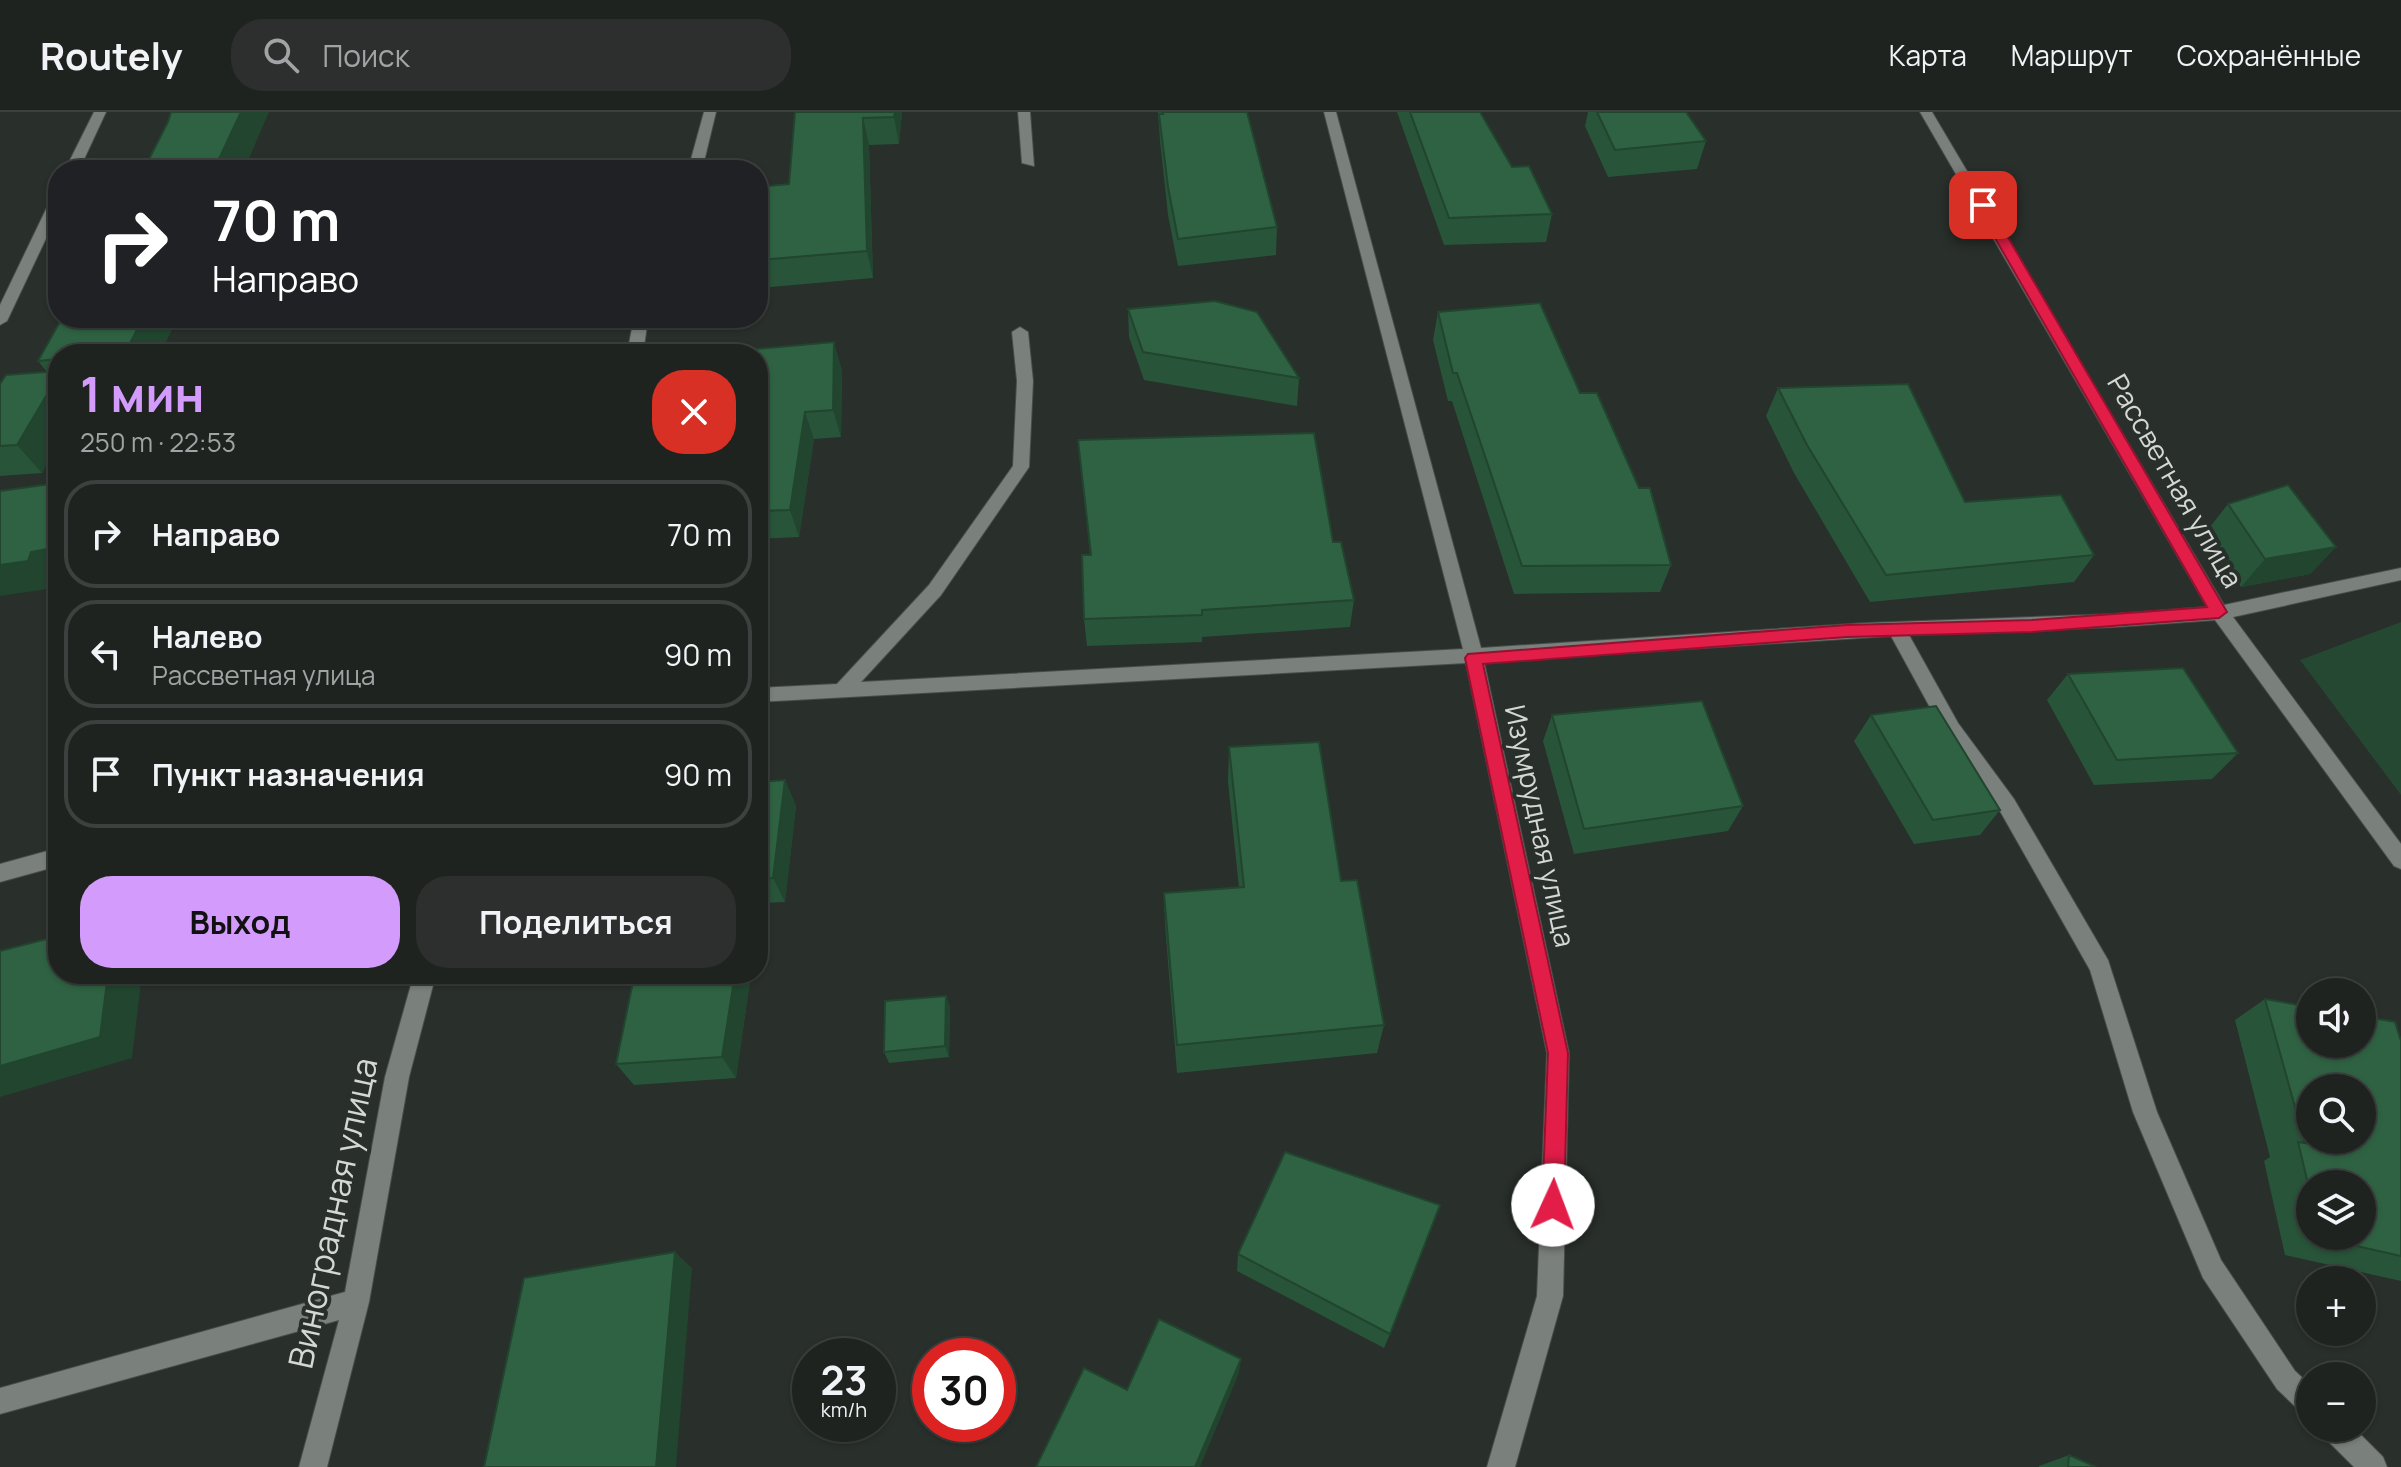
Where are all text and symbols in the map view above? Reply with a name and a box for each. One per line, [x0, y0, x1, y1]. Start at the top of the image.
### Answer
search box [231, 19, 791, 91]
text: Routely [40, 29, 183, 81]
icon: search [259, 33, 303, 77]
text: Поиск [323, 35, 410, 76]
text: Карта [1889, 36, 1967, 74]
text: Маршрут [2011, 36, 2133, 74]
text: Сохранённые [2177, 36, 2361, 74]
pin [1949, 171, 2017, 239]
text: 70 m [212, 181, 340, 258]
icon: arrive [1961, 183, 2005, 227]
icon: right [80, 192, 184, 296]
text: Направо [212, 254, 359, 303]
text: 1 мин [80, 361, 204, 426]
street label: Рассветная улица [2099, 367, 2252, 594]
button: close [652, 370, 736, 454]
text: 250 m · 22:53 [80, 424, 236, 460]
icon: right [84, 512, 128, 556]
text: Направо [152, 514, 280, 555]
text: 70 m [667, 514, 732, 555]
text: Налево [152, 616, 262, 657]
icon: left [84, 632, 128, 676]
text: 90 m [664, 634, 732, 675]
text: Рассветная улица [152, 657, 375, 693]
street label: Изумрудная улица [1497, 701, 1585, 950]
icon: arrive [84, 752, 128, 796]
text: Пункт назначения [152, 754, 425, 795]
text: 90 m [664, 754, 732, 795]
button: Выход [80, 876, 400, 968]
button: Поделиться [416, 876, 736, 968]
map controls [2296, 978, 2376, 1442]
button: sound [2296, 978, 2376, 1058]
street label: Виноградная улица [277, 1053, 387, 1372]
button: search [2296, 1074, 2376, 1154]
position arrow [1511, 1163, 1595, 1247]
button: layers [2296, 1170, 2376, 1250]
button: + [2296, 1266, 2376, 1346]
speed limit sign: 30 [912, 1338, 1016, 1442]
text: 23 [820, 1352, 868, 1407]
button: − [2296, 1362, 2376, 1442]
text: km/h [821, 1396, 867, 1423]

